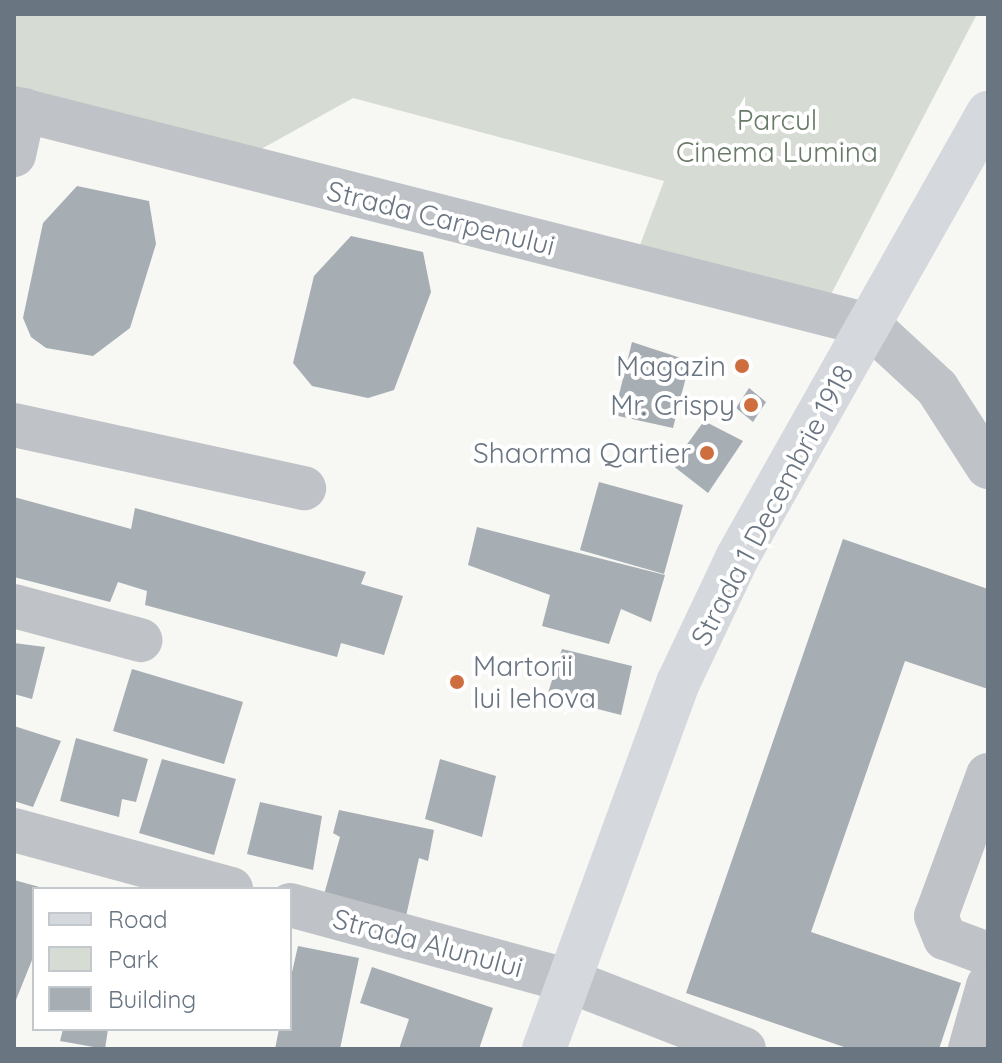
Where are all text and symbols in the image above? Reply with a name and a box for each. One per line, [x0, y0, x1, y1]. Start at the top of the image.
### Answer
park label: Parcul Cinema Lumina [676, 103, 878, 169]
street label: Strada Carpenului [324, 173, 558, 263]
place label: Magazin [616, 349, 726, 383]
marker: Magazin [733, 357, 751, 375]
street label: Strada 1 Decembrie 1918 [684, 359, 860, 651]
place label: Mr. Crispy [610, 388, 735, 422]
marker: Mr. Crispy [742, 396, 760, 414]
place label: Shaorma Qartier [473, 436, 691, 470]
marker: Shaorma Qartier [698, 444, 716, 462]
place label: Martorii lui Iehova [473, 649, 596, 715]
marker: Martorii lui Iehova [448, 673, 466, 691]
legend [32, 887, 292, 1031]
street label: Strada Alunului [330, 902, 526, 984]
text: Road [108, 904, 168, 934]
text: Park [108, 944, 159, 974]
text: Building [108, 984, 196, 1014]

